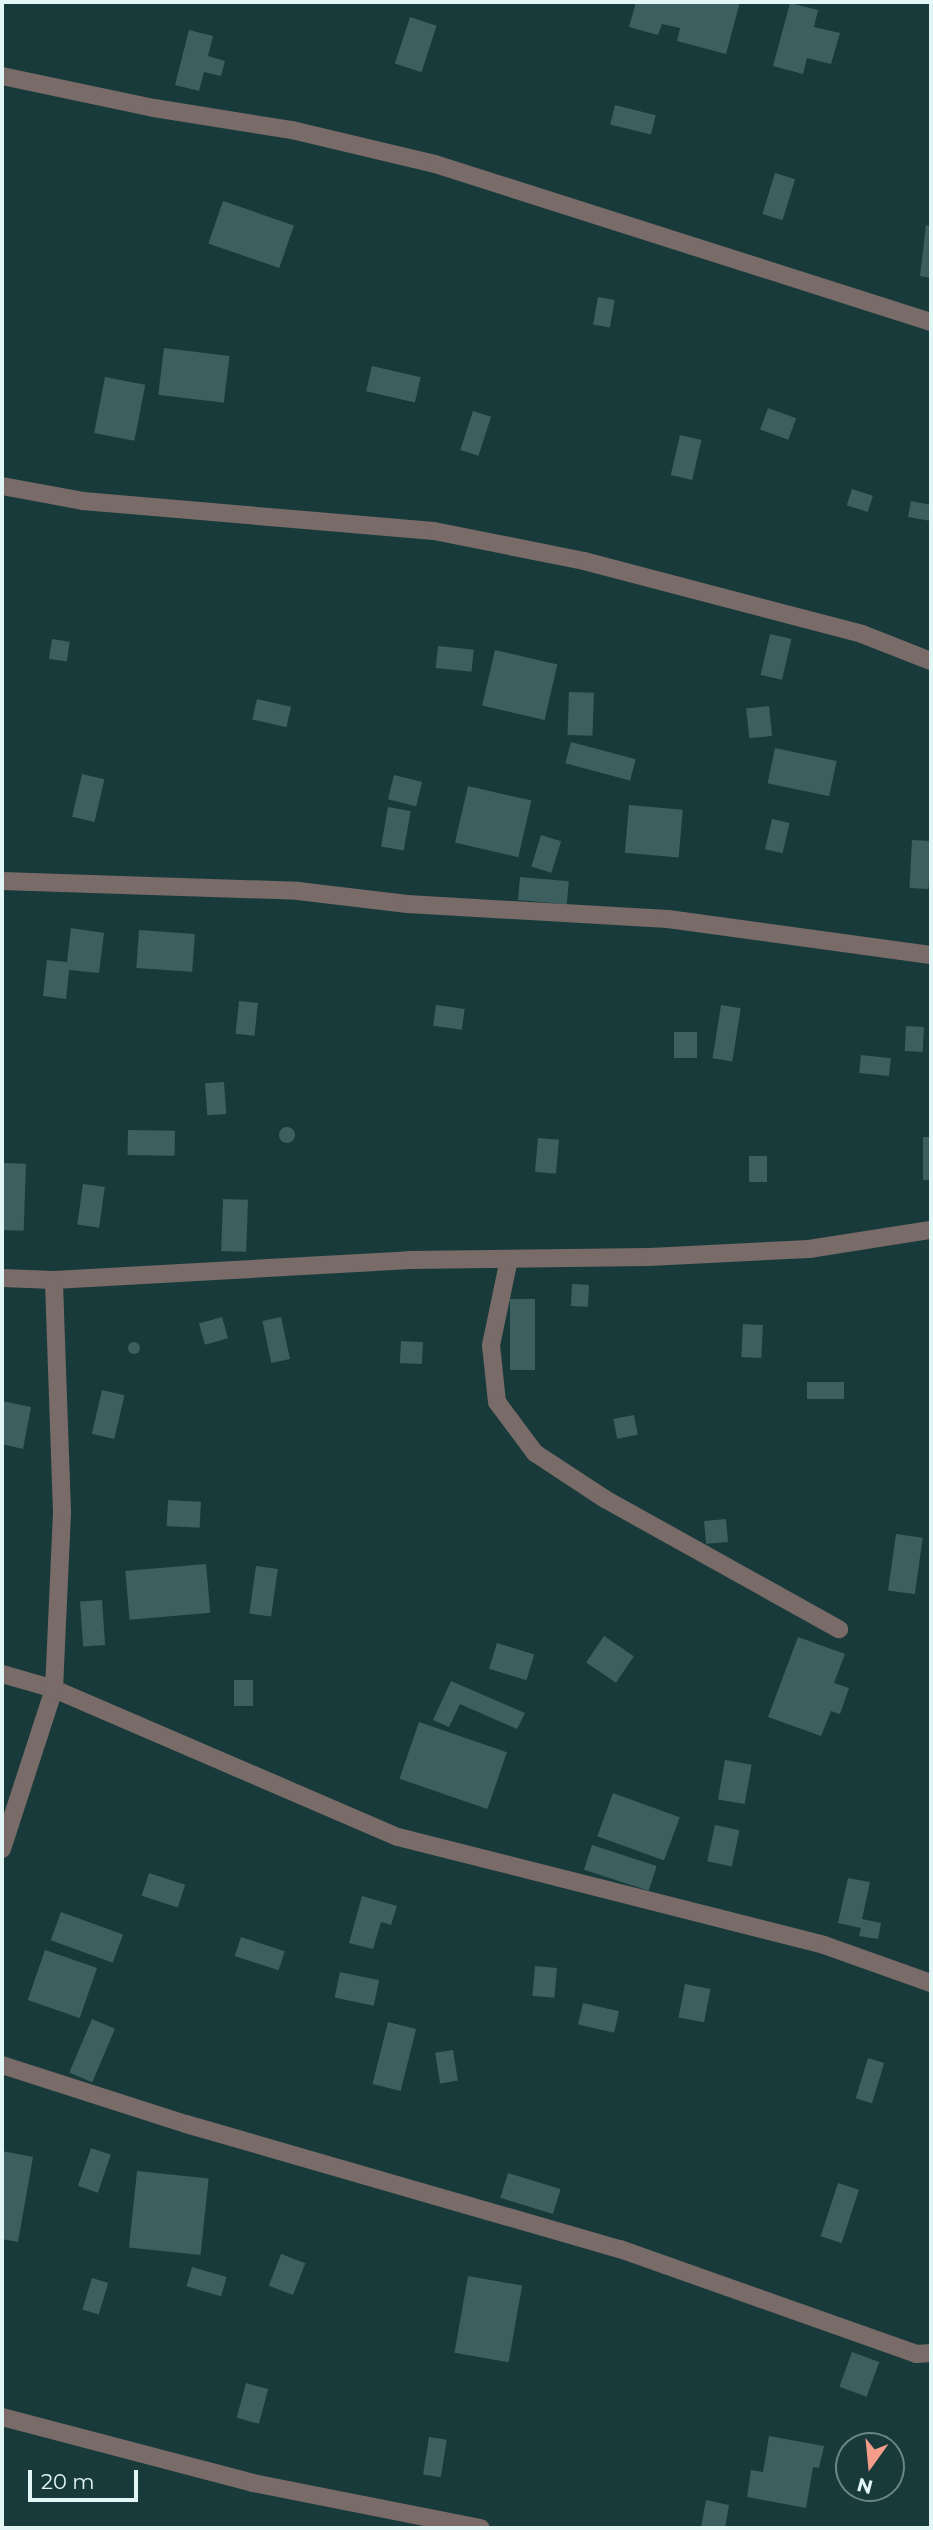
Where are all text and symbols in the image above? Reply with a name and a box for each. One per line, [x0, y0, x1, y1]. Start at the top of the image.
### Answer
north arrow [835, 2432, 905, 2502]
scale bar [32, 2456, 142, 2500]
text: 20 m [41, 2469, 95, 2494]
text: N [855, 2473, 875, 2499]

